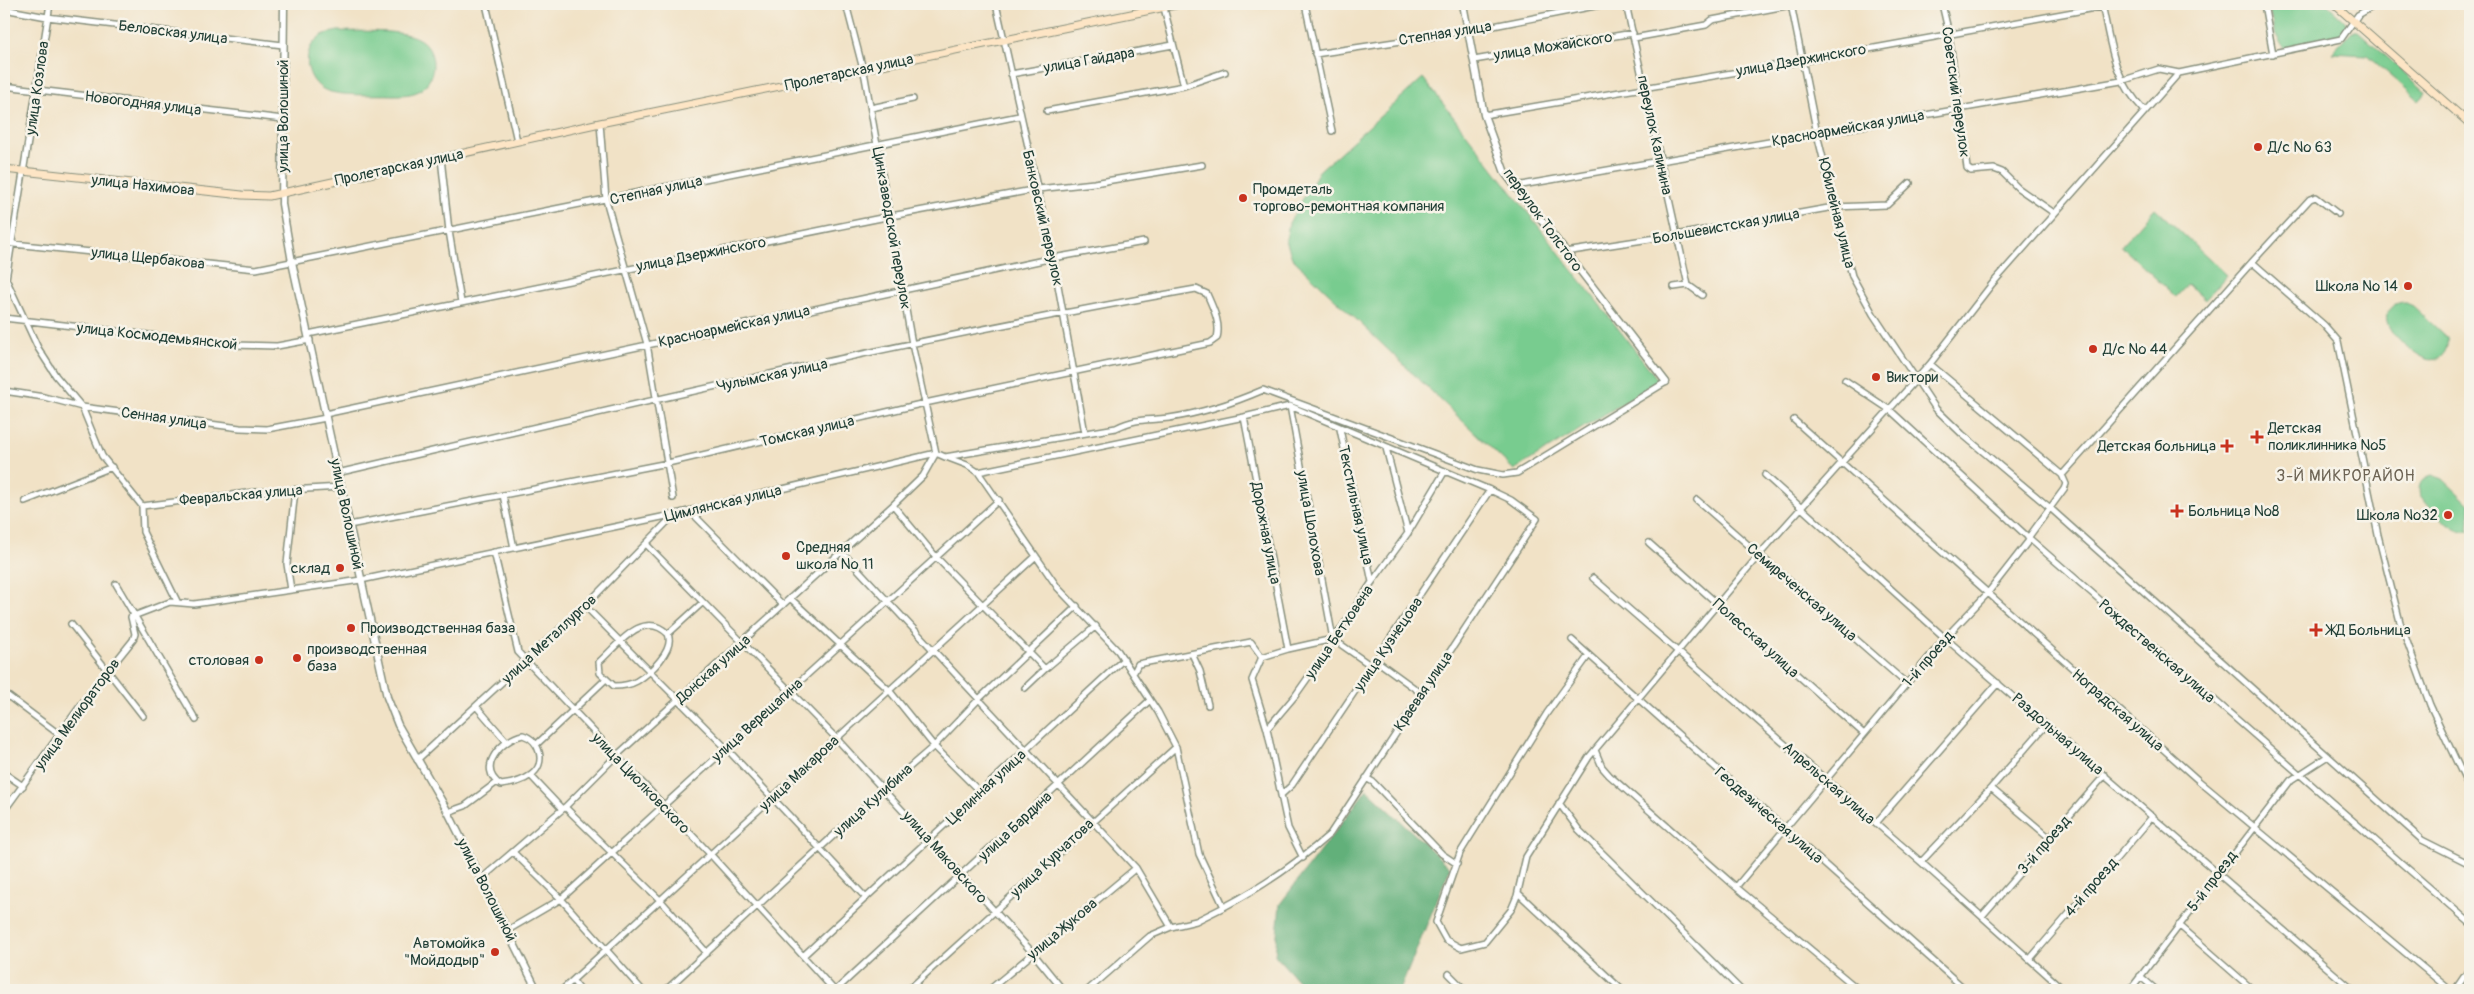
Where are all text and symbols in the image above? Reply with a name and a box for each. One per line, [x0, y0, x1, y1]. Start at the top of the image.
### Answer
street label: Беловская улица [117, 16, 229, 49]
street label: Степная улица [1397, 17, 1493, 50]
street label: Советский переулок [1937, 26, 1974, 159]
street label: улица Можайского [1491, 28, 1614, 65]
street label: улица Козлова [21, 40, 54, 137]
street label: улица Дзержинского [1734, 40, 1868, 81]
street label: улица Гайдара [1041, 43, 1136, 78]
street label: Пролетарская улица [783, 50, 915, 95]
street label: улица Волошиной [274, 59, 293, 174]
street label: переулок Калинина [1633, 74, 1676, 197]
street label: Новогодняя улица [84, 87, 202, 120]
street label: Красноармейская улица [1770, 106, 1926, 151]
place label: Д/с № 63 [2267, 138, 2332, 157]
marker: Д/с № 63 [2252, 141, 2264, 153]
street label: Пролетарская улица [333, 145, 465, 190]
street label: Цинкзаводской переулок [868, 145, 915, 311]
street label: Банковский переулок [1018, 148, 1067, 288]
street label: Юбилейная улица [1814, 156, 1859, 270]
street label: переулок Толстого [1499, 165, 1586, 276]
street label: улица Нахимова [89, 171, 195, 200]
street label: Степная улица [608, 171, 704, 210]
place label: Промдеталь торгово-ремонтная компания [1253, 180, 1444, 216]
marker: Промдеталь торгово-ремонтная компания [1237, 192, 1249, 204]
street label: Большевистская улица [1651, 204, 1801, 249]
street label: улица Дзержинского [634, 233, 768, 277]
street label: улица Щербакова [89, 243, 206, 274]
place label: Школа № 14 [2316, 277, 2398, 296]
marker: Школа № 14 [2402, 280, 2414, 292]
street label: Красноармейская улица [657, 301, 812, 352]
street label: улица Космодемьянской [75, 319, 238, 354]
place label: Д/с № 44 [2102, 340, 2167, 359]
marker: Д/с № 44 [2087, 343, 2099, 355]
street label: Чулымская улица [715, 354, 829, 397]
place label: Виктори [1886, 368, 1939, 387]
marker: Виктори [1870, 371, 1882, 383]
street label: Сенная улица [120, 403, 208, 434]
street label: Томская улица [758, 411, 856, 452]
place label: Детская поликлинника №5 [2267, 419, 2387, 455]
marker: Детская поликлинника №5 [2250, 430, 2264, 444]
place label: Детская больница [2096, 437, 2216, 456]
marker: Детская больница [2220, 439, 2234, 453]
street label: Текстильная улица [1334, 444, 1377, 567]
street label: улица Волошиной [325, 456, 368, 571]
district label: 3-Й МИКРОРАЙОН [2276, 466, 2416, 486]
street label: улица Шолохова [1292, 468, 1329, 577]
street label: Дорожная улица [1246, 479, 1285, 586]
street label: Февральская улица [179, 481, 303, 510]
street label: Цимлянская улица [663, 481, 784, 526]
place label: Больница №8 [2188, 502, 2280, 521]
marker: Больница №8 [2170, 504, 2184, 518]
place label: Школа №32 [2357, 506, 2438, 525]
marker: Школа №32 [2442, 509, 2454, 521]
place label: Средняя школа № 11 [796, 538, 874, 574]
street label: Семиреченская улица [1743, 539, 1861, 646]
marker: Средняя школа № 11 [780, 550, 792, 562]
place label: склад [291, 559, 330, 578]
marker: склад [334, 562, 346, 574]
street label: улица Бетховена [1300, 582, 1378, 684]
street label: улица Металлургов [497, 590, 601, 689]
street label: улица Кузнецова [1349, 594, 1427, 696]
street label: Полесская улица [1708, 595, 1803, 682]
street label: Рождественская улица [2094, 595, 2219, 707]
place label: Производственная база [361, 619, 515, 638]
place label: ЖД Больница [2325, 621, 2411, 640]
marker: Производственная база [345, 622, 357, 634]
marker: ЖД Больница [2309, 623, 2323, 637]
street label: 1-й проезд [1899, 627, 1958, 692]
street label: Донская улица [671, 631, 755, 709]
place label: производственная база [307, 640, 427, 676]
street label: Краевая улица [1390, 648, 1457, 735]
place label: столовая [189, 651, 249, 670]
marker: производственная база [291, 652, 303, 664]
marker: столовая [253, 654, 265, 666]
street label: улица Мелиораторов [30, 655, 124, 775]
street label: Ноградская улица [2068, 665, 2168, 756]
street label: улица Верещагина [707, 674, 807, 767]
street label: Раздольная улица [2008, 689, 2108, 779]
street label: улица Циолковского [587, 728, 694, 838]
street label: улица Макарова [755, 731, 843, 816]
street label: Апрельская улица [1778, 738, 1879, 829]
street label: Целинная улица [942, 746, 1030, 829]
street label: улица Кулибина [829, 760, 917, 842]
street label: Геодезическая улица [1710, 763, 1827, 868]
street label: улица Бардина [974, 787, 1056, 866]
street label: улица Маковского [897, 806, 991, 908]
street label: 3-й проезд [2014, 812, 2075, 879]
street label: улица Курчатова [1006, 815, 1098, 903]
street label: улица Волошиной [452, 835, 521, 945]
street label: 5-й проезд [2183, 847, 2241, 916]
street label: 4-й проезд [2061, 854, 2122, 921]
street label: улица Жукова [1022, 894, 1101, 965]
place label: Автомойка "Мойдодыр" [404, 934, 485, 970]
marker: Автомойка "Мойдодыр" [489, 946, 501, 958]

